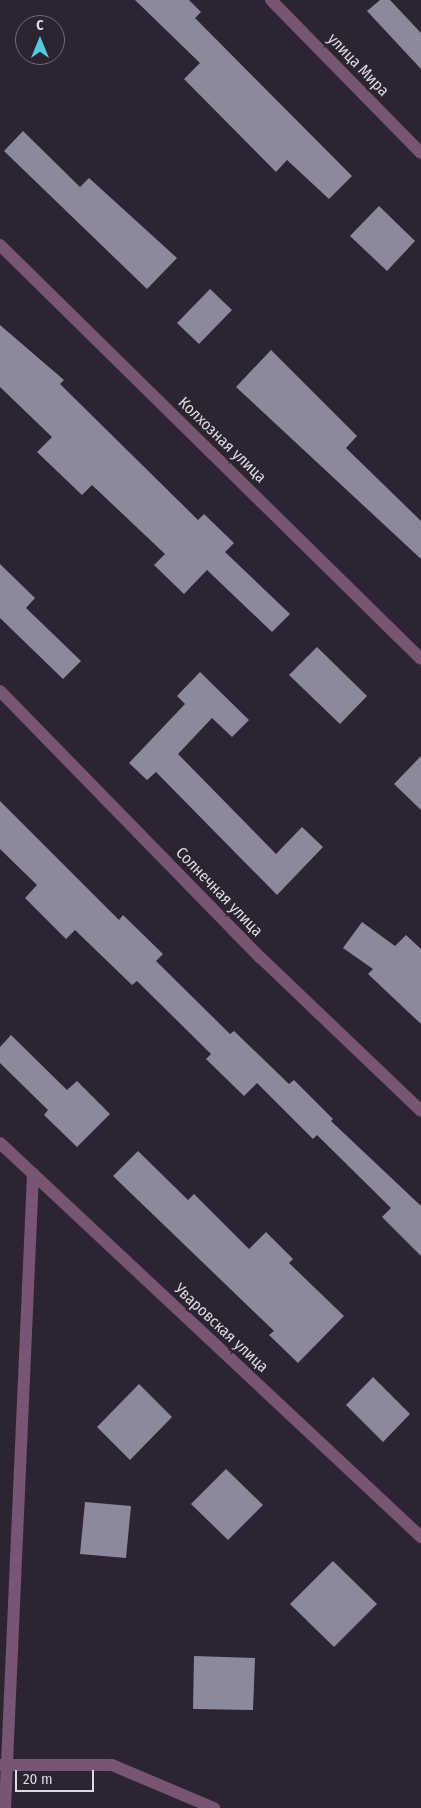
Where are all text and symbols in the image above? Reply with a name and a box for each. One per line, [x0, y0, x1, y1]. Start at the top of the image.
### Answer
north arrow [15, 15, 65, 65]
text: С [36, 17, 44, 34]
street label: улица Мира [323, 30, 393, 100]
street label: Колхозная улица [174, 393, 270, 487]
street label: Солнечная улица [172, 843, 266, 941]
street label: Уваровская улица [170, 1279, 272, 1377]
scale bar [18, 1760, 96, 1792]
text: 20 m [23, 1770, 53, 1788]

